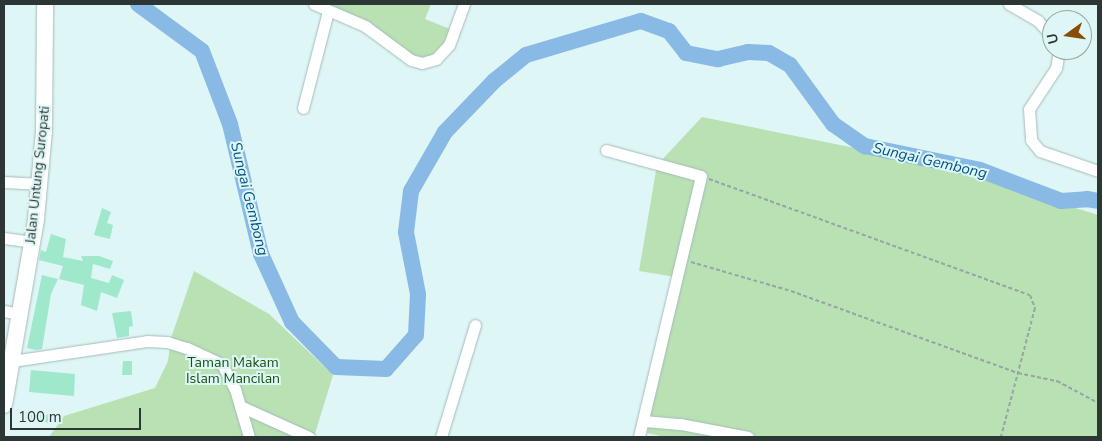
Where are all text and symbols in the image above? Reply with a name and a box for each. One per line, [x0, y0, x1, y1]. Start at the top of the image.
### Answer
north arrow [1042, 10, 1092, 60]
text: U [1042, 31, 1063, 46]
street label: Jalan Untung Suropati [22, 105, 54, 245]
water label: Sungai Gembong [871, 139, 989, 183]
water label: Sungai Gembong [226, 140, 272, 258]
park label: Taman Makam Islam Mancilan [186, 355, 280, 388]
scale bar [12, 398, 144, 430]
text: 100 m [18, 407, 62, 427]

